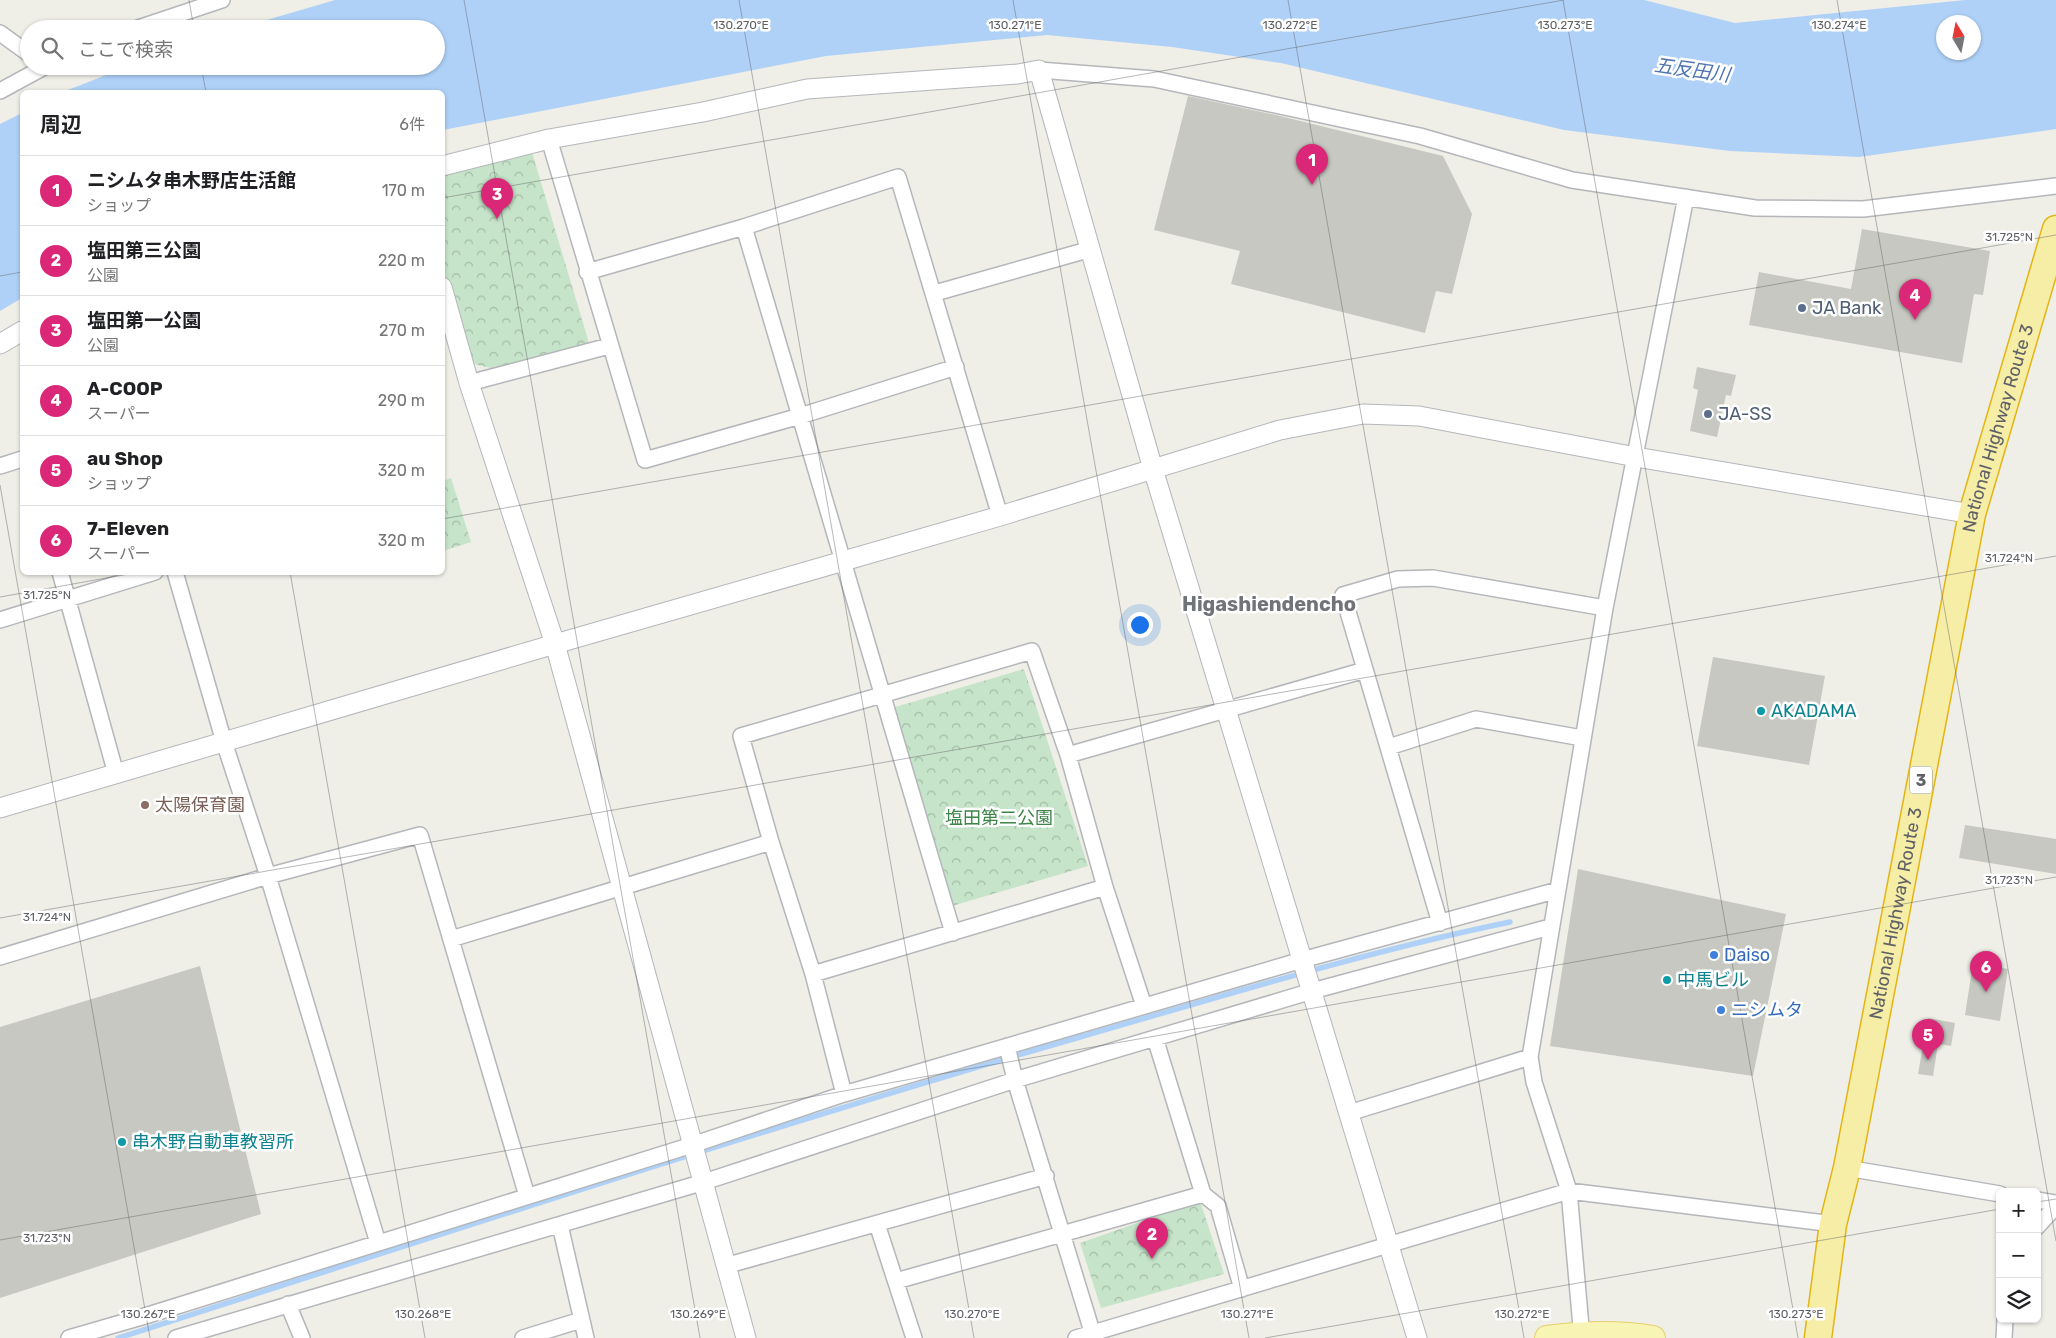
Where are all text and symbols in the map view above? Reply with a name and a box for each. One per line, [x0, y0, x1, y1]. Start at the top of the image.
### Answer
north arrow [1936, 15, 1981, 60]
text: 130.270°E [713, 18, 769, 32]
text: 130.271°E [988, 18, 1042, 32]
text: 130.272°E [1263, 18, 1317, 32]
text: 130.273°E [1537, 18, 1593, 32]
text: 130.274°E [1812, 18, 1866, 32]
search box [20, 20, 445, 75]
icon: search [38, 34, 66, 62]
text: ここで検索 [78, 38, 173, 61]
water label: 五反田川 [1653, 53, 1733, 87]
text: 周辺 [40, 112, 82, 137]
text: 6件 [399, 115, 425, 134]
pin: 1 [1296, 144, 1328, 185]
text: ニシムタ串木野店生活館 [87, 169, 296, 192]
pin: 3 [481, 178, 513, 219]
text: 1 [52, 181, 60, 200]
text: 170 m [382, 181, 425, 200]
text: ショップ [87, 196, 151, 215]
text: 31.725°N [1985, 230, 2033, 244]
text: 塩田第三公園 [87, 239, 201, 262]
text: 2 [51, 251, 61, 270]
text: 220 m [378, 251, 425, 270]
text: 公園 [87, 266, 119, 285]
pin: 4 [1899, 279, 1931, 320]
place label: JA Bank [1812, 297, 1882, 319]
marker: JA Bank [1796, 302, 1808, 314]
text: 塩田第一公園 [87, 309, 201, 332]
text: 3 [51, 321, 61, 340]
text: 270 m [379, 321, 425, 340]
street label: National Highway Route 3 [1958, 322, 2038, 534]
text: 公園 [87, 336, 119, 355]
text: A-COOP [87, 377, 163, 400]
text: 4 [51, 391, 61, 410]
text: 290 m [378, 391, 425, 410]
place label: JA-SS [1718, 403, 1772, 425]
text: スーパー [87, 404, 151, 423]
marker: JA-SS [1702, 408, 1714, 420]
text: au Shop [87, 447, 163, 470]
text: 5 [51, 461, 61, 480]
text: 320 m [378, 461, 425, 480]
text: ショップ [87, 474, 151, 493]
text: 7-Eleven [87, 517, 169, 540]
text: 6 [51, 531, 61, 550]
text: 320 m [378, 531, 425, 550]
text: スーパー [87, 544, 151, 563]
text: 31.724°N [1985, 551, 2033, 565]
text: 31.725°N [23, 588, 71, 602]
district label: Higashiendencho [1182, 592, 1356, 616]
your location [1127, 612, 1153, 638]
place label: AKADAMA [1771, 700, 1857, 722]
marker: AKADAMA [1755, 705, 1767, 717]
road number: 3 [1910, 766, 1932, 794]
place label: 太陽保育園 [155, 794, 245, 816]
marker: 太陽保育園 [139, 799, 151, 811]
street label: National Highway Route 3 [1865, 805, 1927, 1021]
park label: 塩田第二公園 [945, 807, 1053, 829]
text: 31.723°N [1985, 873, 2033, 887]
text: 31.724°N [23, 910, 71, 924]
place label: Daiso [1724, 944, 1770, 966]
marker: Daiso [1708, 949, 1720, 961]
pin: 6 [1970, 951, 2002, 992]
place label: 中馬ビル [1677, 969, 1749, 991]
marker: 中馬ビル [1661, 974, 1673, 986]
place label: ニシムタ [1731, 999, 1803, 1021]
marker: ニシムタ [1715, 1004, 1727, 1016]
pin: 5 [1912, 1019, 1944, 1060]
place label: 串木野自動車教習所 [132, 1131, 294, 1153]
marker: 串木野自動車教習所 [116, 1136, 128, 1148]
map controls [1996, 1188, 2041, 1323]
button: + [1996, 1188, 2041, 1233]
pin: 2 [1136, 1218, 1168, 1259]
text: 31.723°N [23, 1231, 71, 1245]
button: − [1996, 1233, 2041, 1278]
button: layers [1996, 1278, 2041, 1323]
text: 130.267°E [121, 1307, 175, 1321]
text: 130.268°E [395, 1307, 451, 1321]
text: 130.269°E [670, 1307, 726, 1321]
text: 130.270°E [944, 1307, 1000, 1321]
text: 130.271°E [1220, 1307, 1274, 1321]
text: 130.272°E [1495, 1307, 1549, 1321]
text: 130.273°E [1768, 1307, 1824, 1321]

